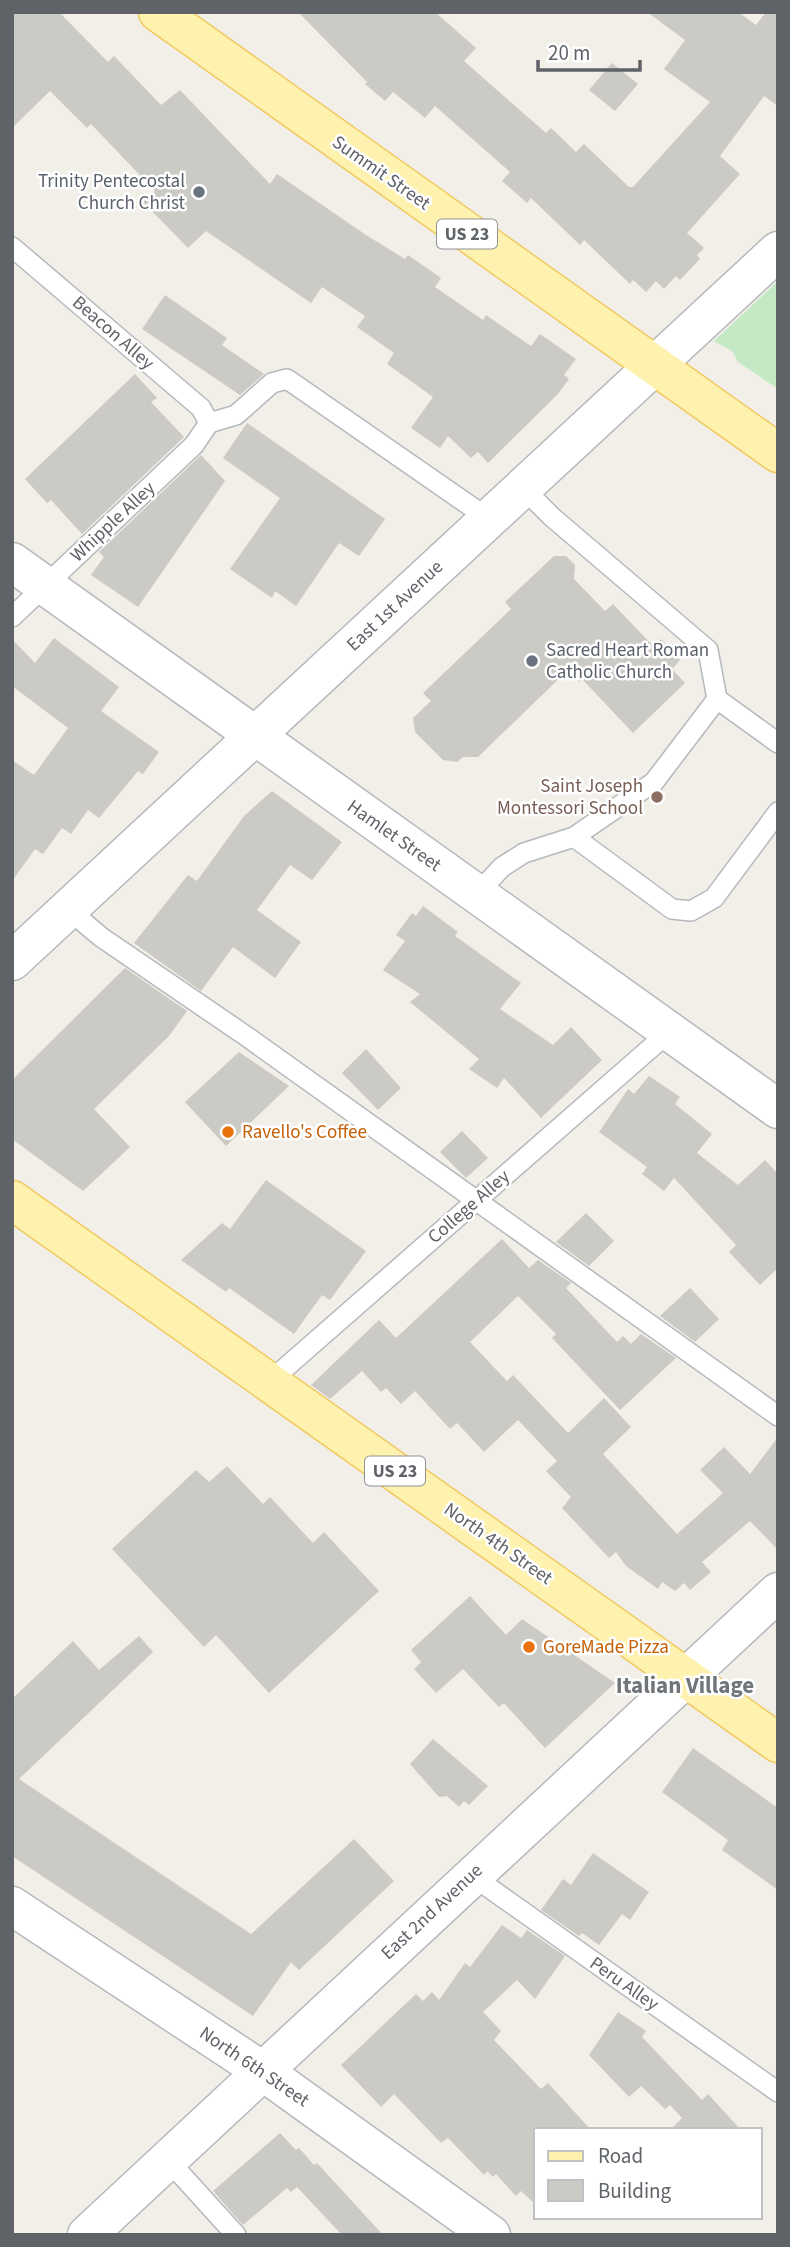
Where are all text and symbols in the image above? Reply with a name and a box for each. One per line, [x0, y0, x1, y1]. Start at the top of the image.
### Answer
scale bar [538, 28, 640, 72]
text: 20 m [548, 38, 590, 68]
street label: Summit Street [326, 129, 436, 217]
place label: Trinity Pentecostal Church Christ [38, 168, 186, 217]
marker: Trinity Pentecostal Church Christ [191, 184, 207, 200]
road number: US 23 [437, 220, 497, 248]
street label: Beacon Alley [66, 290, 160, 376]
street label: Whipple Alley [64, 475, 162, 569]
street label: East 1st Avenue [341, 554, 449, 658]
place label: Sacred Heart Roman Catholic Church [546, 637, 709, 686]
marker: Sacred Heart Roman Catholic Church [524, 653, 540, 669]
place label: Saint Joseph Montessori School [497, 773, 643, 822]
marker: Saint Joseph Montessori School [649, 789, 665, 805]
street label: Hamlet Street [341, 794, 447, 879]
place label: Ravello's Coffee [242, 1119, 367, 1146]
marker: Ravello's Coffee [220, 1124, 236, 1140]
street label: College Alley [422, 1164, 516, 1250]
road number: US 23 [365, 1456, 425, 1486]
street label: North 4th Street [438, 1496, 558, 1592]
place label: GoreMade Pizza [543, 1634, 669, 1661]
marker: GoreMade Pizza [521, 1639, 537, 1655]
district label: Italian Village [616, 1669, 754, 1702]
street label: East 2nd Avenue [375, 1858, 489, 1966]
street label: Peru Alley [584, 1950, 664, 2018]
street label: North 6th Street [194, 2020, 315, 2114]
legend [534, 2128, 762, 2219]
text: Road [598, 2141, 643, 2171]
text: Building [598, 2176, 672, 2206]

